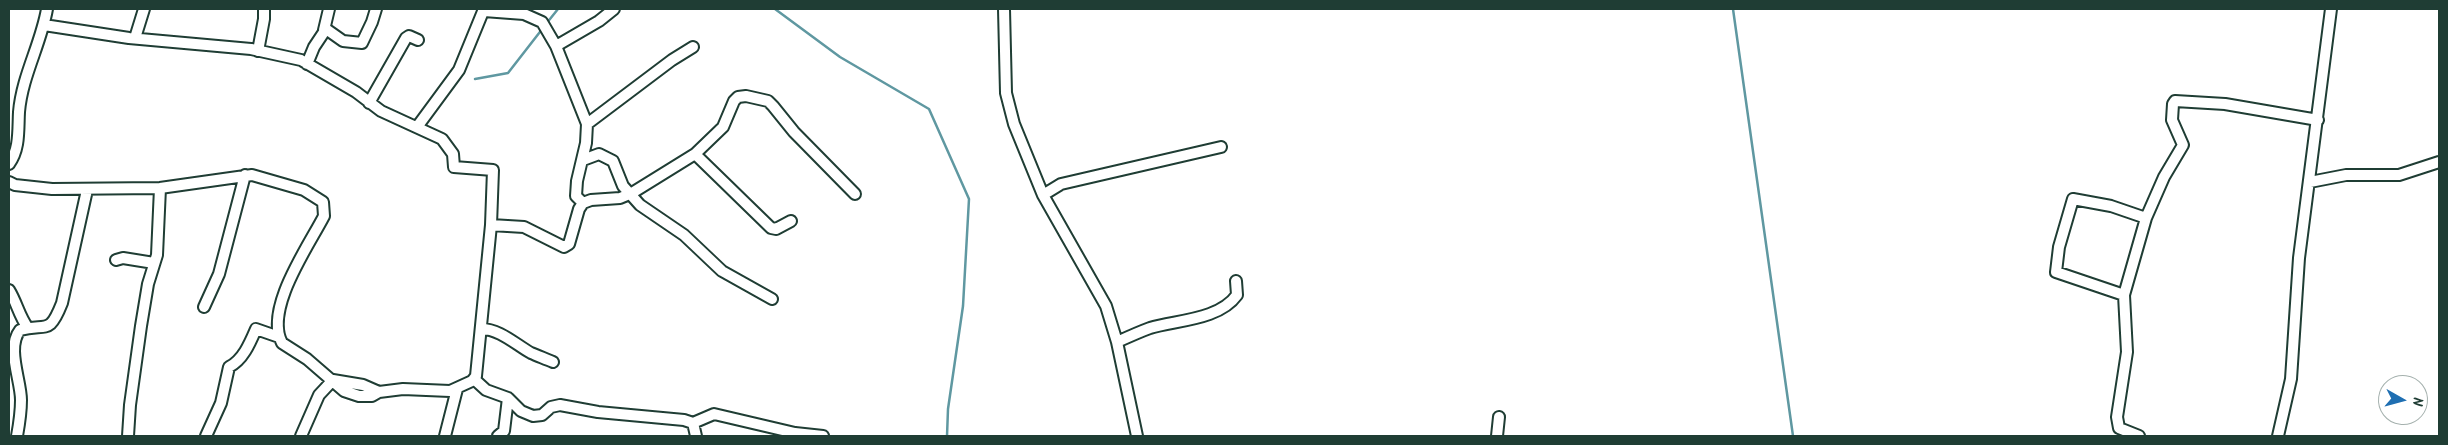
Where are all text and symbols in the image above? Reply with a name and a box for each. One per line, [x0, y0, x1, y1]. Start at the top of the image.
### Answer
north arrow [2378, 375, 2428, 425]
text: N [2405, 396, 2428, 407]

